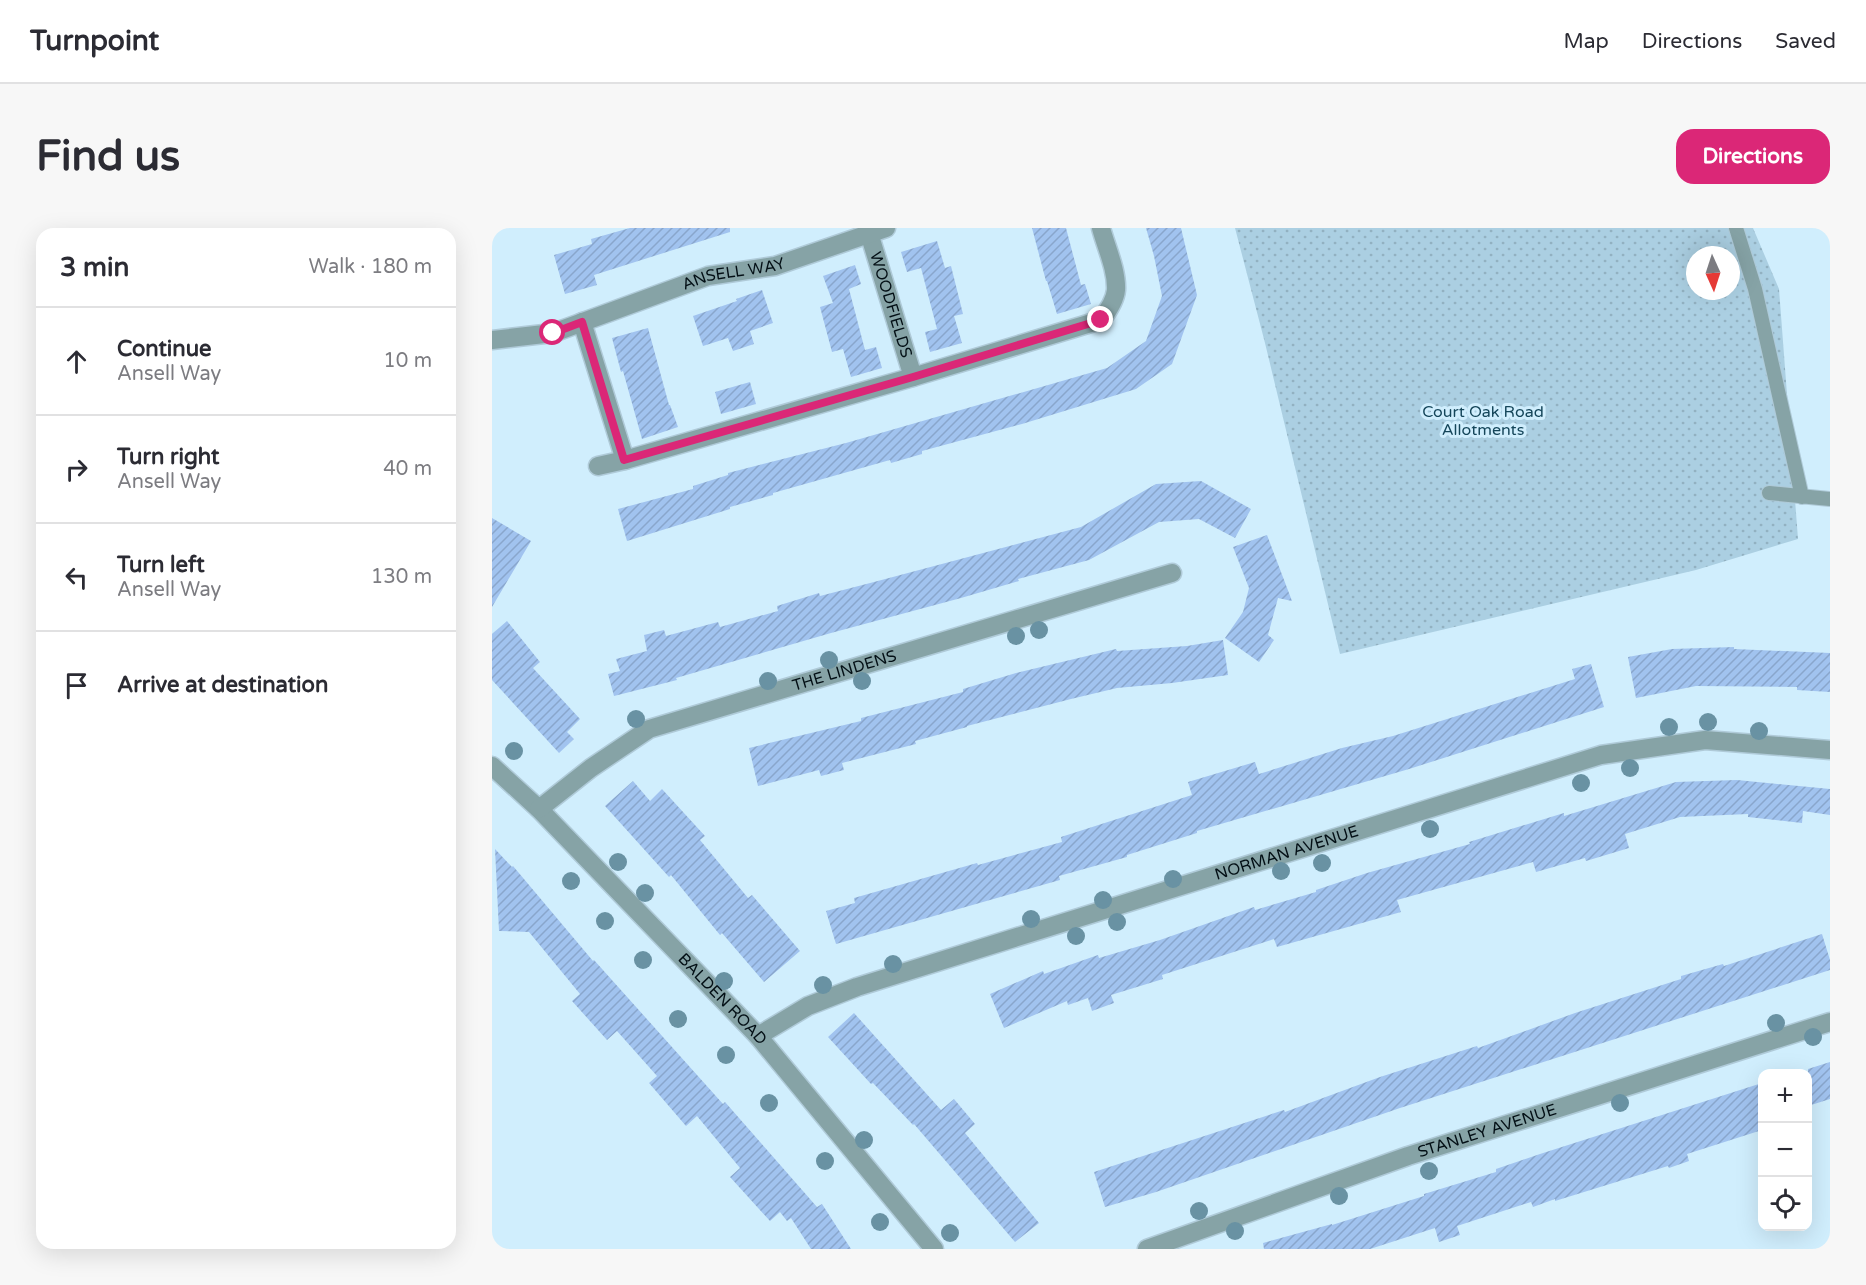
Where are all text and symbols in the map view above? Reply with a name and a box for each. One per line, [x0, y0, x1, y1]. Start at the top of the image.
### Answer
text: Turnpoint [30, 24, 159, 58]
text: Map [1563, 29, 1609, 54]
text: Directions [1642, 29, 1742, 54]
text: Saved [1775, 29, 1836, 54]
button: Directions [1676, 129, 1830, 184]
text: Find us [36, 131, 180, 182]
north arrow [1686, 246, 1740, 300]
street label: WOODFIELDS [865, 249, 917, 360]
text: 3 min [60, 252, 129, 283]
street label: ANSELL WAY [679, 253, 788, 295]
text: Walk · 180 m [309, 255, 432, 279]
route end [1087, 306, 1113, 332]
route start [539, 319, 565, 345]
text: Continue [117, 336, 212, 362]
icon: ahead [60, 345, 93, 378]
text: 10 m [383, 349, 432, 373]
text: Ansell Way [117, 362, 221, 386]
park label: Court Oak Road Allotments [1422, 402, 1544, 440]
text: Turn right [117, 444, 219, 470]
icon: right [60, 453, 93, 486]
text: 40 m [383, 457, 432, 481]
text: Ansell Way [117, 470, 221, 494]
text: Turn left [117, 552, 205, 578]
icon: left [60, 561, 93, 594]
text: 130 m [371, 565, 432, 589]
text: Ansell Way [117, 578, 221, 602]
street label: THE LINDENS [790, 646, 899, 696]
icon: arrive [60, 669, 93, 702]
text: Arrive at destination [117, 672, 328, 698]
street label: NORMAN AVENUE [1212, 821, 1361, 885]
street label: BALDEN ROAD [674, 949, 771, 1049]
map controls [1758, 1069, 1812, 1231]
button: + [1758, 1069, 1812, 1123]
street label: STANLEY AVENUE [1415, 1100, 1559, 1162]
button: − [1758, 1123, 1812, 1177]
button: locate [1758, 1177, 1812, 1231]

